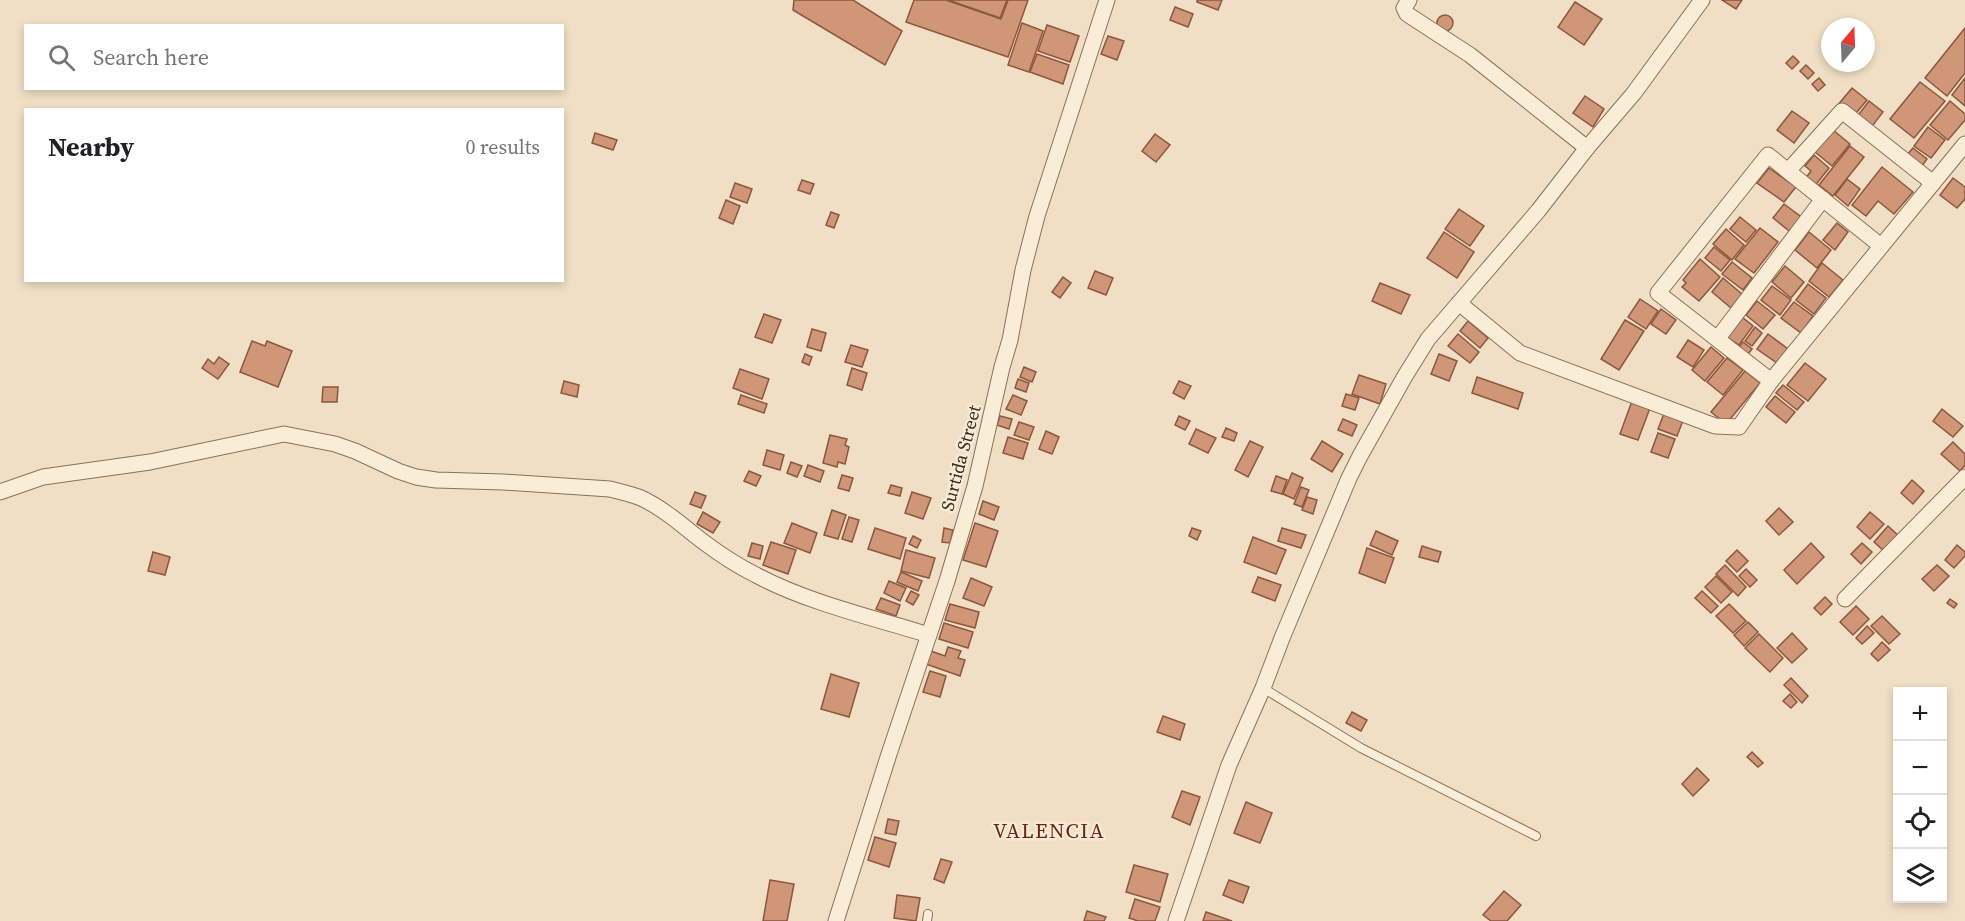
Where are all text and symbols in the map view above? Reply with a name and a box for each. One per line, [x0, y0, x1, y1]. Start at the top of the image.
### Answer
north arrow [1821, 18, 1875, 72]
search box [24, 24, 564, 90]
icon: search [45, 41, 78, 74]
text: Search here [93, 42, 209, 72]
text: Nearby [48, 129, 134, 165]
text: 0 results [465, 133, 540, 161]
street label: Surtida Street [934, 402, 987, 514]
map controls [1893, 687, 1947, 903]
button: + [1893, 687, 1947, 741]
button: − [1893, 741, 1947, 795]
button: locate [1893, 795, 1947, 849]
district label: VALENCIA [993, 816, 1105, 845]
button: layers [1893, 849, 1947, 903]

